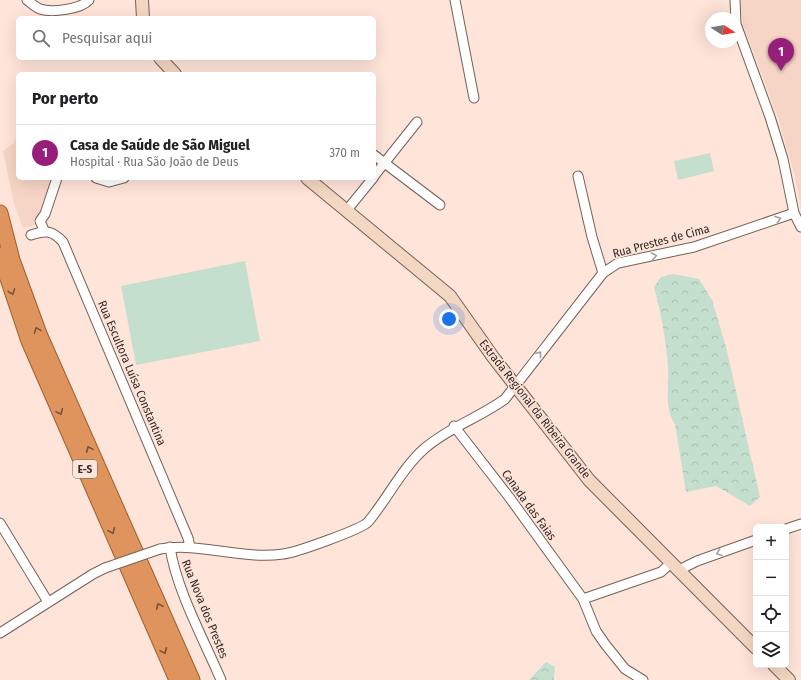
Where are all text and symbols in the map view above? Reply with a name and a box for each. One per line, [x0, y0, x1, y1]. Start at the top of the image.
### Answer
north arrow [705, 12, 741, 48]
search box [16, 16, 376, 60]
icon: search [30, 27, 52, 49]
text: Pesquisar aqui [62, 29, 152, 47]
pin: 1 [768, 38, 794, 71]
text: Por perto [32, 88, 98, 109]
text: Casa de Saúde de São Miguel [70, 136, 250, 154]
text: 1 [42, 145, 48, 160]
text: 370 m [329, 145, 360, 160]
text: Hospital · Rua São João de Deus [70, 154, 238, 169]
one-way arrow [775, 215, 782, 223]
street label: Rua Prestes de Cima [611, 221, 711, 261]
one-way arrow [650, 252, 657, 261]
one-way arrow [7, 288, 15, 295]
street label: Rua Escultora Luísa Constantina [95, 298, 169, 448]
your location [439, 309, 459, 329]
one-way arrow [34, 326, 42, 333]
street label: Estrada Regional da Ribeira Grande [476, 337, 594, 481]
one-way arrow [535, 352, 542, 359]
one-way arrow [56, 409, 64, 416]
one-way arrow [86, 445, 94, 452]
road number: E-S [73, 460, 97, 478]
street label: Canada das Faias [499, 467, 559, 543]
map controls [753, 524, 789, 668]
button: + [753, 524, 789, 560]
one-way arrow [107, 527, 115, 535]
one-way arrow [716, 548, 723, 556]
street label: Rua Nova dos Prestes [179, 558, 231, 660]
button: − [753, 560, 789, 596]
button: locate [753, 596, 789, 632]
one-way arrow [156, 603, 164, 611]
button: layers [753, 632, 789, 668]
one-way arrow [160, 647, 168, 654]

